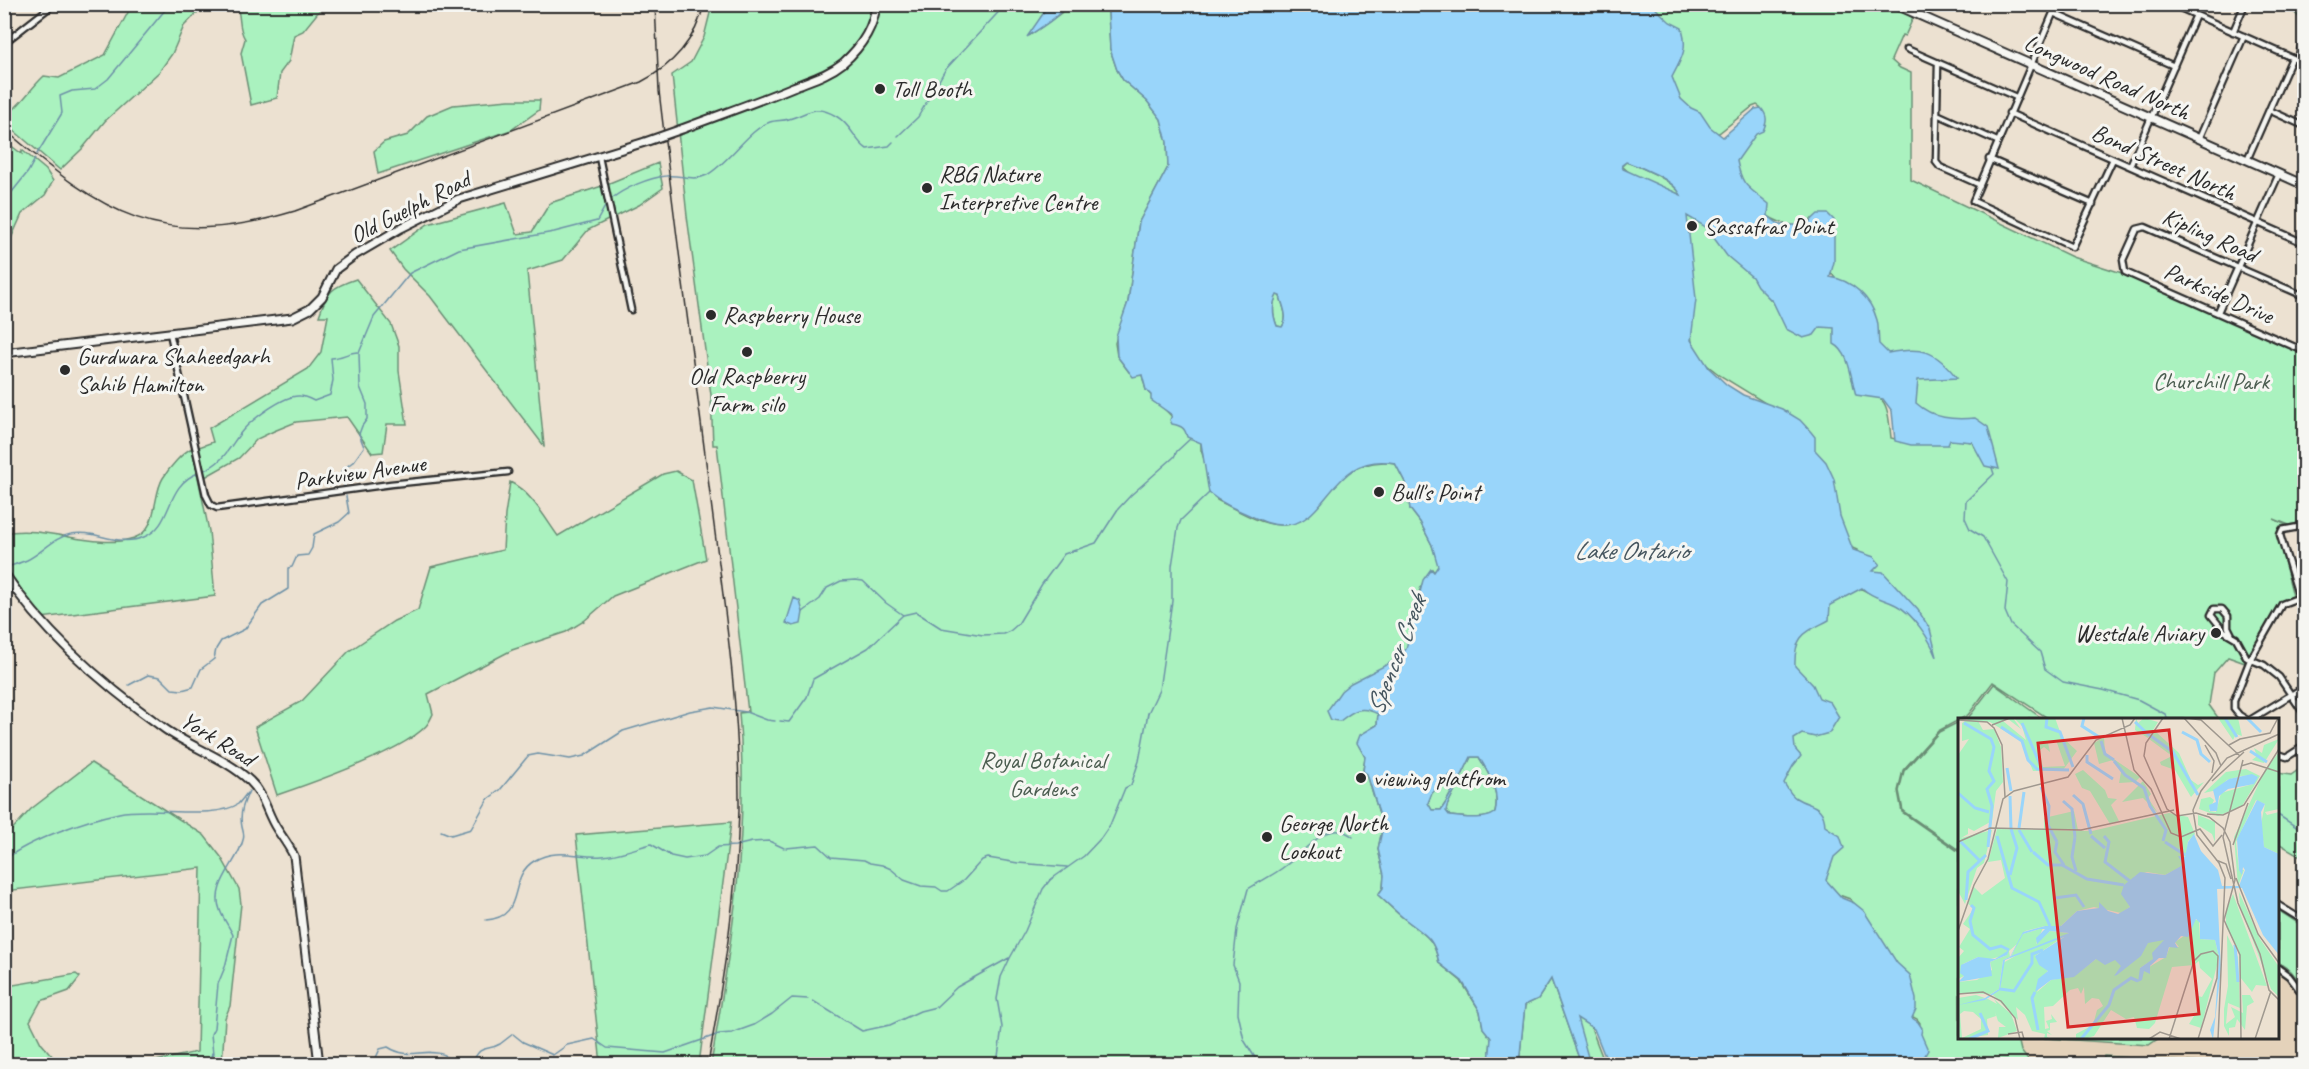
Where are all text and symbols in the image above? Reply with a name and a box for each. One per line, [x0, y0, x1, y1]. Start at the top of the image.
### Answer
street label: Longwood Road North [2020, 27, 2195, 127]
place label: Toll Booth [892, 74, 973, 104]
marker: Toll Booth [873, 82, 887, 96]
street label: Bond Street North [2087, 117, 2242, 208]
place label: RBG Nature Interpretive Centre [939, 159, 1100, 217]
street label: Old Guelph Road [345, 162, 478, 250]
marker: RBG Nature Interpretive Centre [920, 181, 934, 195]
street label: Kipling Road [2158, 201, 2265, 271]
place label: Sassafras Point [1704, 211, 1836, 241]
marker: Sassafras Point [1685, 219, 1699, 233]
street label: Parkside Drive [2160, 256, 2280, 331]
place label: Raspberry House [723, 300, 862, 330]
marker: Raspberry House [704, 308, 718, 322]
place label: Gurdwara Shaheedgarh Sahib Hamilton [77, 341, 272, 399]
marker: Old Raspberry Farm silo [740, 345, 754, 359]
place label: Old Raspberry Farm silo [689, 361, 807, 419]
marker: Gurdwara Shaheedgarh Sahib Hamilton [58, 363, 72, 377]
park label: Churchill Park [2153, 366, 2271, 396]
street label: Parkview Avenue [293, 448, 430, 496]
place label: Bull's Point [1391, 477, 1483, 507]
marker: Bull's Point [1372, 485, 1386, 499]
water label: Lake Ontario [1574, 534, 1693, 567]
water label: Spencer Creek [1358, 586, 1436, 719]
place label: Westdale Aviary [2075, 618, 2206, 648]
marker: Westdale Aviary [2209, 626, 2223, 640]
street label: York Road [175, 705, 264, 775]
inset map [1958, 718, 2279, 1039]
park label: Royal Botanical Gardens [980, 745, 1110, 803]
place label: viewing platfrom [1373, 763, 1507, 793]
marker: viewing platfrom [1354, 771, 1368, 785]
place label: George North Lookout [1279, 808, 1389, 866]
marker: George North Lookout [1260, 830, 1274, 844]

